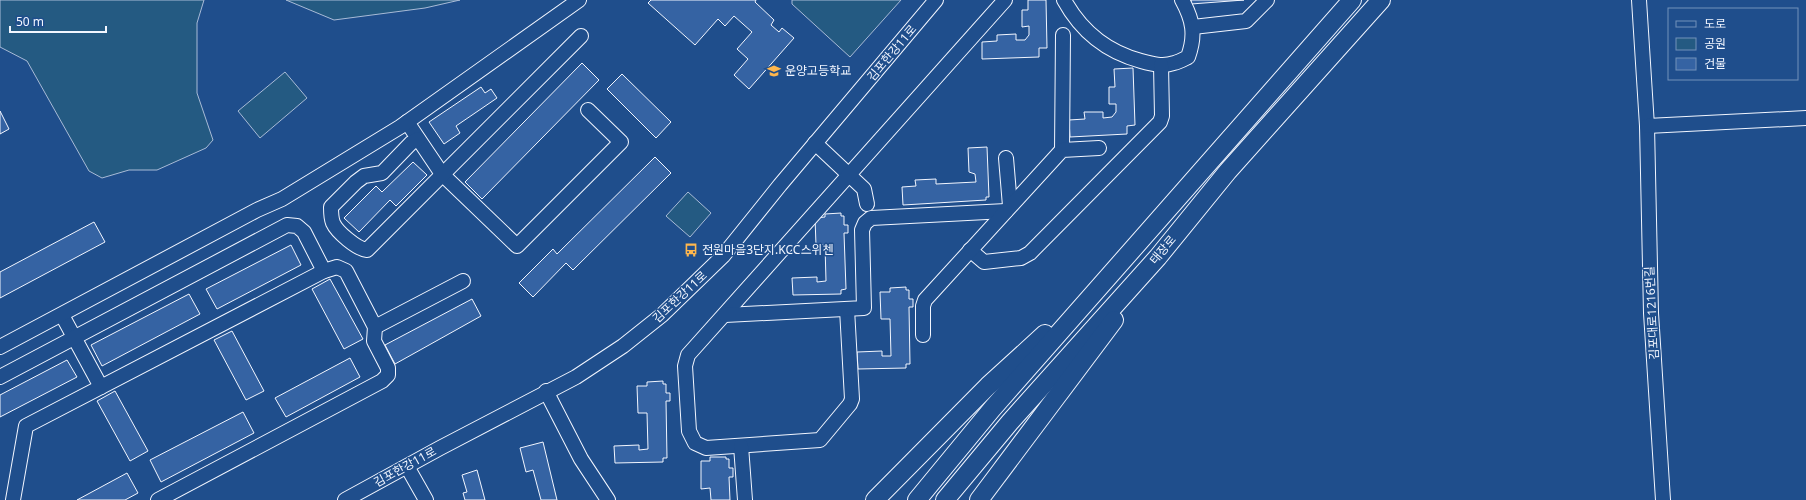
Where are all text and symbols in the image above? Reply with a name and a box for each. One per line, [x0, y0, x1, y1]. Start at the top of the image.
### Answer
scale bar [10, 8, 106, 34]
legend [1668, 8, 1798, 80]
text: 50 m [16, 13, 44, 30]
text: 도로 [1704, 15, 1726, 32]
street label: 김포한강11로 [863, 21, 920, 85]
text: 공원 [1704, 35, 1726, 52]
text: 건물 [1704, 55, 1726, 72]
place label: 운양고등학교 [785, 62, 851, 79]
school or university icon: 운양고등학교 [766, 63, 782, 79]
street label: 태장로 [1145, 232, 1180, 268]
place label: 전원마을3단지.KCC스위첸 [702, 241, 834, 258]
bus stop icon: 전원마을3단지.KCC스위첸 [683, 242, 699, 258]
street label: 김포대로1216번길 [1641, 266, 1662, 360]
street label: 김포한강11로 [649, 267, 711, 326]
street label: 김포한강11로 [370, 442, 439, 491]

